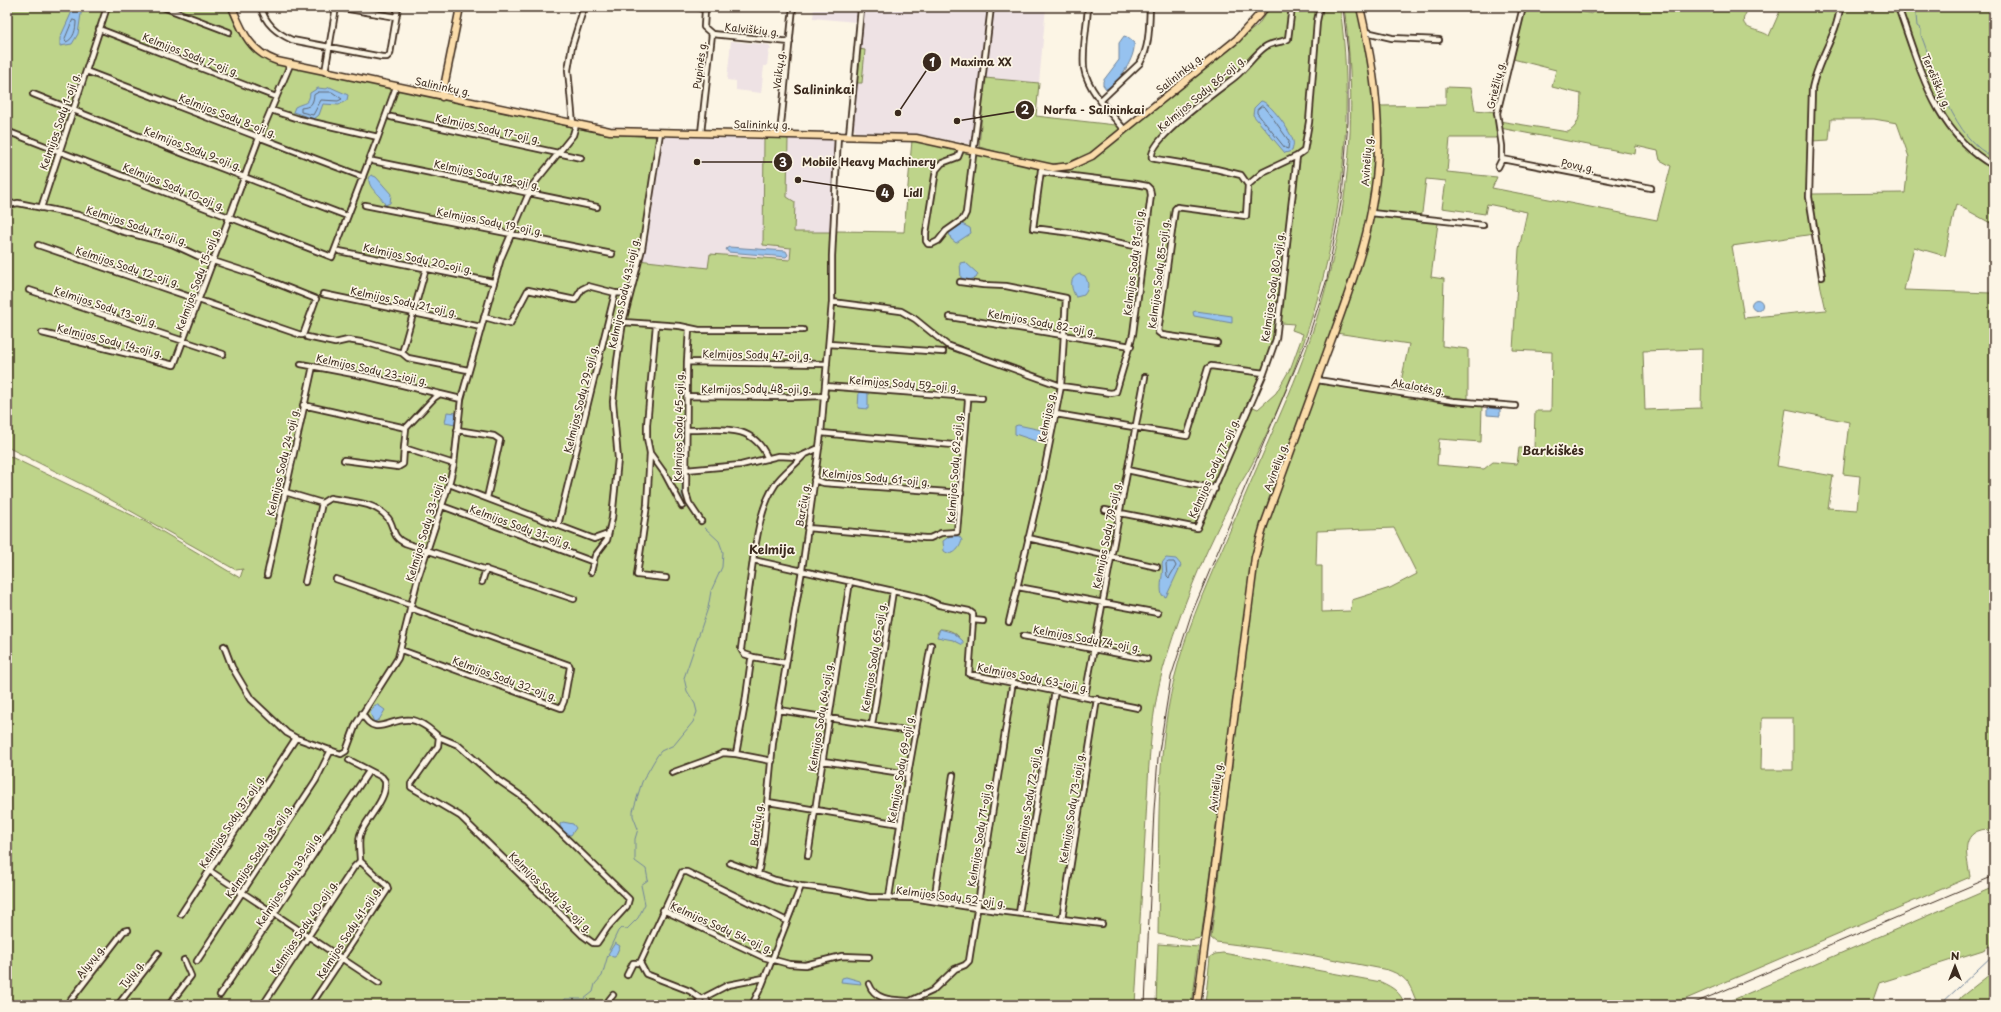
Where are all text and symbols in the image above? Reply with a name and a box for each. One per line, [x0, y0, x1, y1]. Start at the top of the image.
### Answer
street label: Kalviškių g. [724, 19, 780, 39]
street label: Kelmijos Sodų 7-oji g. [140, 29, 242, 79]
street label: Pupinės g. [689, 40, 709, 90]
street label: Salininkų g. [1152, 49, 1206, 97]
street label: Vaikų g. [769, 50, 787, 90]
callout: Maxima XX [922, 51, 1020, 74]
street label: Terešiškių g. [1919, 51, 1955, 111]
street label: Kelmijos Sodų 86-oji g. [1154, 52, 1248, 134]
text: 1 [929, 53, 935, 71]
text: Maxima XX [950, 53, 1012, 70]
street label: Griežlių g. [1482, 60, 1508, 110]
street label: Kelmijos Sodų 1-oji g. [35, 70, 83, 172]
street label: Salininkų g. [414, 73, 472, 99]
district label: Salininkai [793, 80, 855, 98]
street label: Kelmijos Sodų 8-oji g. [177, 89, 279, 141]
callout: Norfa - Salininkai [1015, 99, 1153, 122]
text: 2 [1021, 100, 1030, 118]
text: Norfa - Salininkai [1044, 101, 1144, 118]
street label: Kelmijos Sodų 17-oji g. [434, 110, 542, 146]
street label: Salininkų g. [734, 116, 790, 132]
street label: Kelmijos Sodų 9-oji g. [142, 122, 244, 174]
street label: Avinėlių g. [1357, 135, 1375, 187]
callout: Mobile Heavy Machinery [773, 151, 944, 174]
text: 3 [779, 153, 787, 171]
text: Mobile Heavy Machinery [802, 153, 936, 170]
street label: Povų g. [1560, 154, 1596, 176]
street label: Kelmijos Sodų 18-oji g. [433, 155, 541, 193]
street label: Kelmijos Sodų 10-oji g. [121, 159, 227, 213]
callout: Lidl [875, 182, 930, 205]
text: 4 [881, 184, 889, 202]
text: Lidl [903, 184, 923, 201]
street label: Kelmijos Sodų 11-oji g. [84, 202, 190, 248]
street label: Kelmijos Sodų 19-oji g. [435, 203, 545, 239]
street label: Kelmijos Sodų 81-oji g. [1119, 207, 1147, 317]
street label: Kelmijos Sodų 85-oji g. [1144, 218, 1172, 330]
street label: Kelmijos Sodų 15-oji g. [171, 225, 223, 333]
street label: Kelmijos Sodų 80-oji g. [1257, 231, 1287, 343]
street label: Kelmijos Sodų 43-ioji g. [604, 236, 642, 350]
street label: Kelmijos Sodų 20-oji g. [362, 239, 474, 277]
street label: Kelmijos Sodų 12-oji g. [74, 242, 182, 290]
street label: Kelmijos Sodų 13-oji g. [52, 282, 160, 330]
street label: Kelmijos Sodų 21-oji g. [349, 282, 459, 320]
street label: Kelmijos Sodų 82-oji g. [987, 305, 1097, 339]
street label: Kelmijos Sodų 14-oji g. [56, 320, 164, 360]
street label: Kelmijos Sodų 29-oji g. [559, 344, 601, 454]
street label: Kelmijos Sodų 47-oji g. [702, 346, 812, 362]
street label: Kelmijos Sodų 23-ioji g. [315, 350, 429, 388]
street label: Kelmijos Sodų 45-oji g. [670, 372, 686, 482]
street label: Kelmijos Sodų 59-oji g. [849, 372, 959, 394]
street label: Akalotės g. [1390, 374, 1446, 398]
street label: Kelmijos Sodų 48-oji g. [701, 381, 811, 396]
street label: Kelmijos g. [1034, 390, 1058, 444]
street label: Kelmijos Sodų 24-oji g. [262, 406, 302, 518]
street label: Kelmijos Sodų 62-oji g. [943, 412, 965, 524]
street label: Kelmijos Sodų 77-oji g. [1184, 415, 1242, 521]
street label: Avinėlių g. [1259, 441, 1291, 493]
district label: Barkiškės [1522, 441, 1584, 459]
street label: Kelmijos Sodų 61-oji g. [821, 465, 931, 489]
street label: Kelmijos Sodų 33-ioji g. [401, 471, 449, 583]
street label: Kelmijos Sodų 79-oji g. [1088, 480, 1124, 590]
street label: Barčių g. [791, 482, 813, 528]
street label: Kelmijos Sodų 31-oji g. [468, 500, 574, 552]
district label: Kelmija [749, 540, 796, 558]
street label: Kelmijos Sodų 65-oji g. [857, 601, 889, 713]
street label: Kelmijos Sodų 74-oji g. [1032, 621, 1142, 655]
street label: Kelmijos Sodų 32-oji g. [450, 652, 560, 704]
street label: Kelmijos Sodų 63-ioji g. [976, 659, 1090, 695]
street label: Kelmijos Sodų 64-oji g. [804, 661, 836, 773]
street label: Kelmijos Sodų 69-oji g. [883, 713, 917, 825]
street label: Kelmijos Sodų 72-oji g. [1012, 745, 1044, 855]
street label: Kelmijos Sodų 73-ioji g. [1055, 751, 1087, 865]
street label: Avinėlių g. [1204, 761, 1226, 813]
street label: Kelmijos Sodų 37-oji g. [195, 771, 267, 871]
street label: Kelmijos Sodų 71-oji g. [963, 780, 995, 888]
street label: Kelmijos Sodų 38-oji g. [221, 801, 295, 901]
street label: Barčių g. [746, 802, 766, 848]
street label: Kelmijos Sodų 39-oji g. [252, 829, 324, 929]
street label: Kelmijos Sodų 34-oji g. [506, 848, 596, 936]
street label: Kelmijos Sodų 40-oji g. [266, 877, 340, 977]
street label: Kelmijos Sodų 52-oji g. [895, 882, 1007, 910]
street label: Kelmijos Sodų 41-oji g. [312, 883, 384, 981]
street label: Kelmijos Sodų 54-oji g. [668, 898, 776, 956]
street label: Alyvų g. [72, 941, 108, 981]
north arrow [1935, 946, 1975, 986]
text: N [1951, 947, 1960, 964]
street label: Tujų g. [115, 957, 147, 991]

